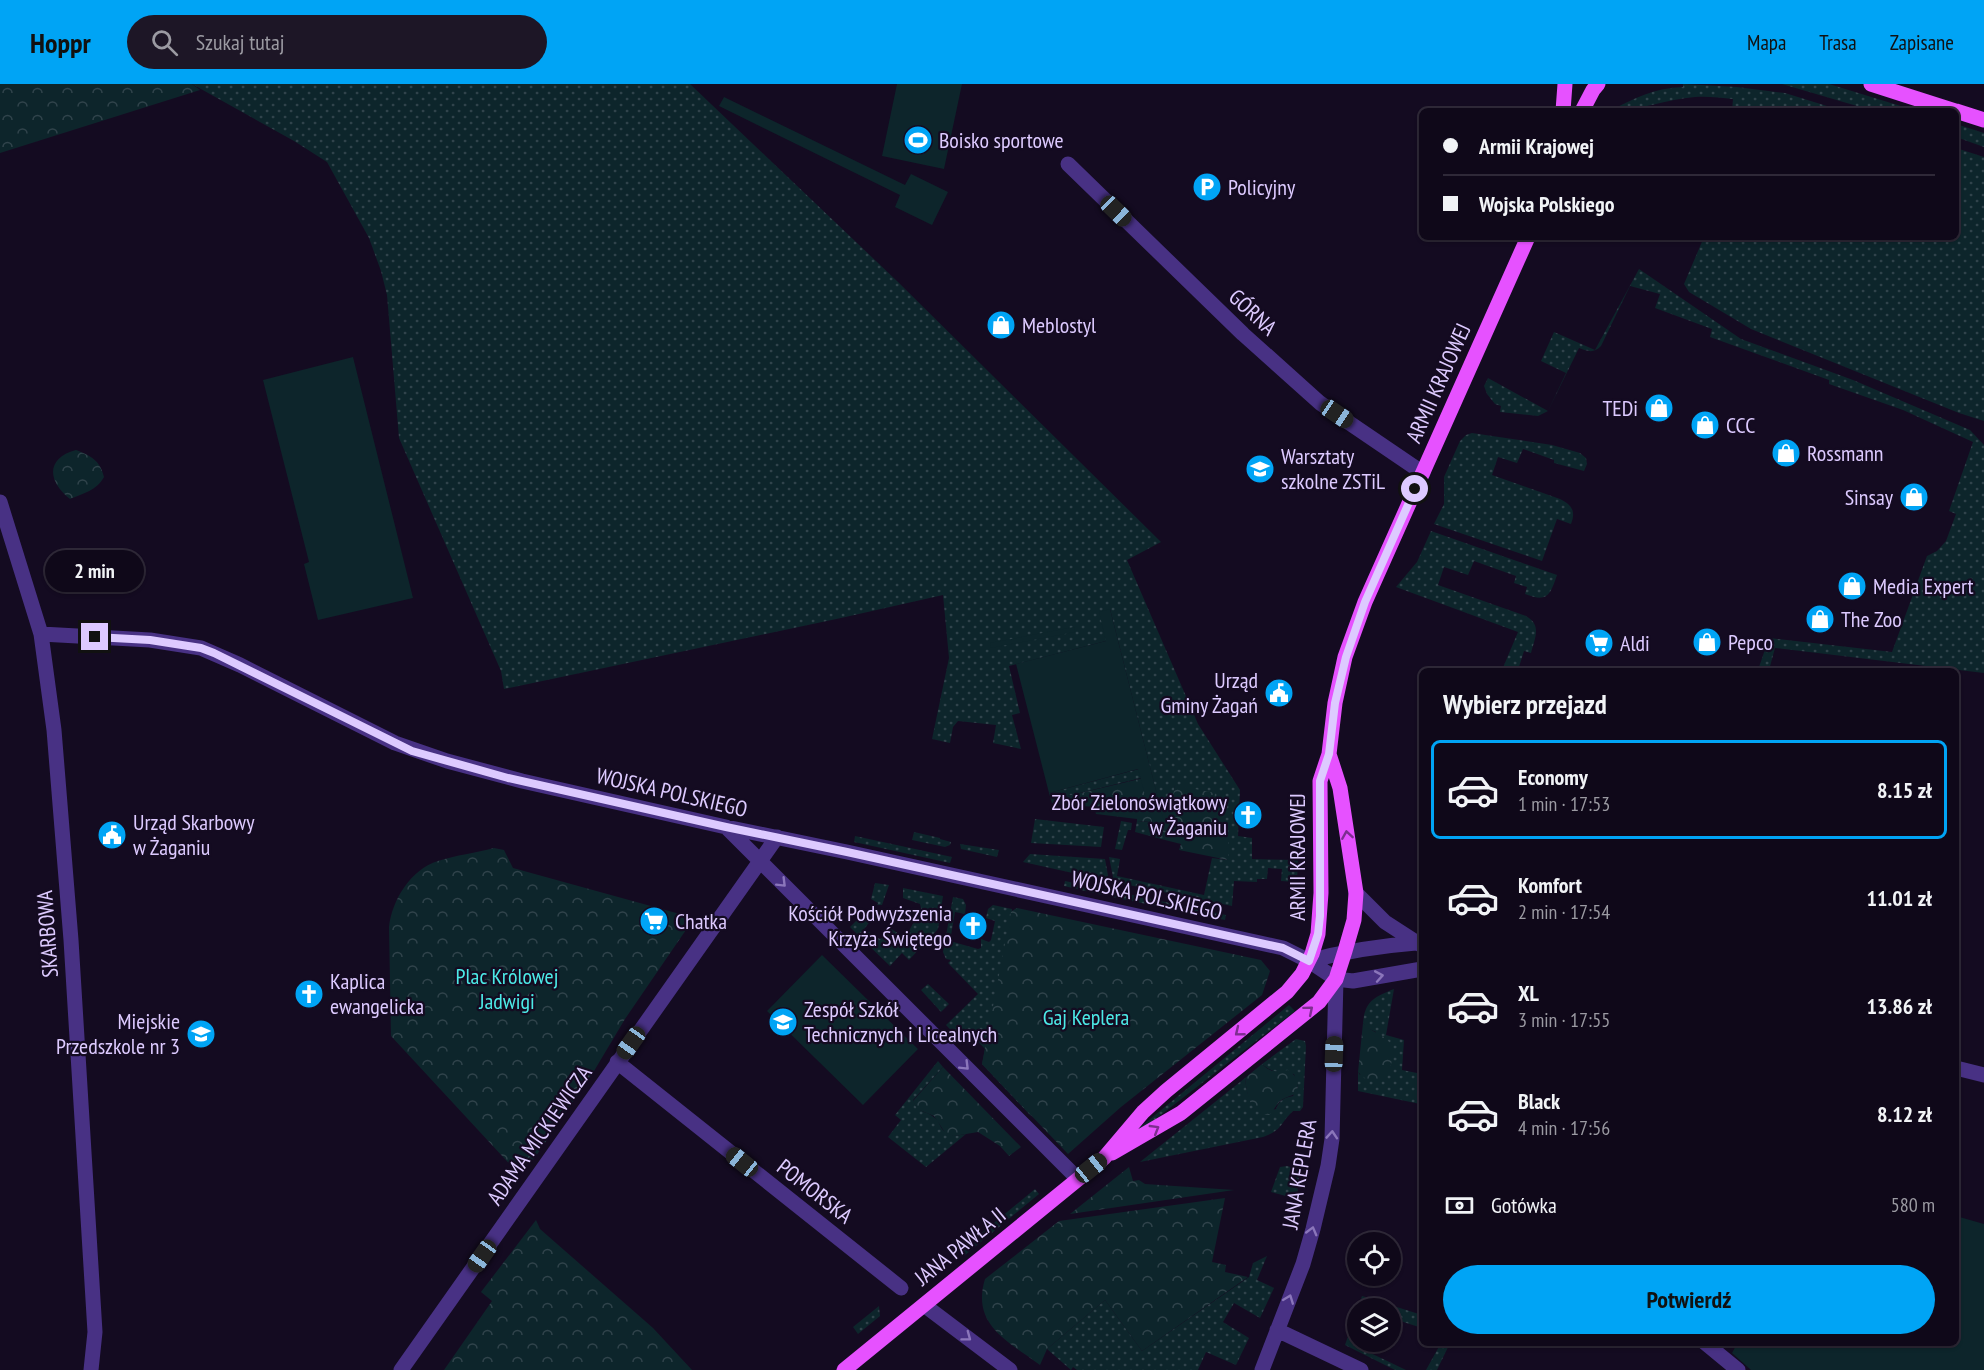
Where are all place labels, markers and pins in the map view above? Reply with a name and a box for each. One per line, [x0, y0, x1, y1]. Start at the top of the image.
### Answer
sports icon: Boisko sportowe [902, 124, 934, 156]
place label: Boisko sportowe [939, 126, 1064, 154]
parking icon: Policyjny [1191, 171, 1223, 203]
place label: Policyjny [1228, 173, 1296, 201]
shop icon: Meblostyl [985, 309, 1017, 341]
place label: Meblostyl [1022, 311, 1097, 339]
shop icon: TEDi [1643, 392, 1675, 424]
place label: TEDi [1602, 394, 1638, 422]
shop icon: CCC [1689, 409, 1721, 441]
place label: CCC [1726, 411, 1755, 439]
shop icon: Rossmann [1770, 437, 1802, 469]
place label: Rossmann [1807, 439, 1884, 467]
place label: Warsztaty szkolne ZSTiL [1281, 442, 1385, 495]
school or university icon: Warsztaty szkolne ZSTiL [1244, 453, 1276, 485]
shop icon: Sinsay [1898, 481, 1930, 513]
place label: Sinsay [1845, 483, 1894, 511]
shop icon: Media Expert [1836, 570, 1868, 602]
place label: Media Expert [1873, 572, 1974, 600]
shop icon: The Zoo [1804, 603, 1836, 635]
place label: The Zoo [1841, 605, 1902, 633]
shop icon: Pepco [1691, 626, 1723, 658]
supermarket icon: Aldi [1583, 627, 1615, 659]
place label: Pepco [1728, 628, 1773, 656]
place label: Aldi [1620, 629, 1650, 657]
place label: Urząd Gminy Żagań [1160, 666, 1258, 719]
public building icon: Urząd Gminy Żagań [1263, 677, 1295, 709]
place label: Zbór Zielonoświątkowy w Żaganiu [1052, 788, 1228, 841]
church icon: Zbór Zielonoświątkowy w Żaganiu [1232, 799, 1264, 831]
place label: Urząd Skarbowy w Żaganiu [133, 808, 255, 861]
public building icon: Urząd Skarbowy w Żaganiu [96, 819, 128, 851]
place label: Kościół Podwyższenia Krzyża Świętego [788, 899, 952, 952]
supermarket icon: Chatka [638, 905, 670, 937]
place label: Chatka [675, 907, 727, 935]
church icon: Kościół Podwyższenia Krzyża Świętego [957, 910, 989, 942]
place label: Kaplica ewangelicka [330, 967, 424, 1020]
church icon: Kaplica ewangelicka [293, 978, 325, 1010]
place label: Zespół Szkół Technicznych i Licealnych [804, 995, 997, 1048]
school or university icon: Zespół Szkół Technicznych i Licealnych [767, 1006, 799, 1038]
place label: Miejskie Przedszkole nr 3 [56, 1007, 180, 1060]
school or university icon: Miejskie Przedszkole nr 3 [185, 1018, 217, 1050]

